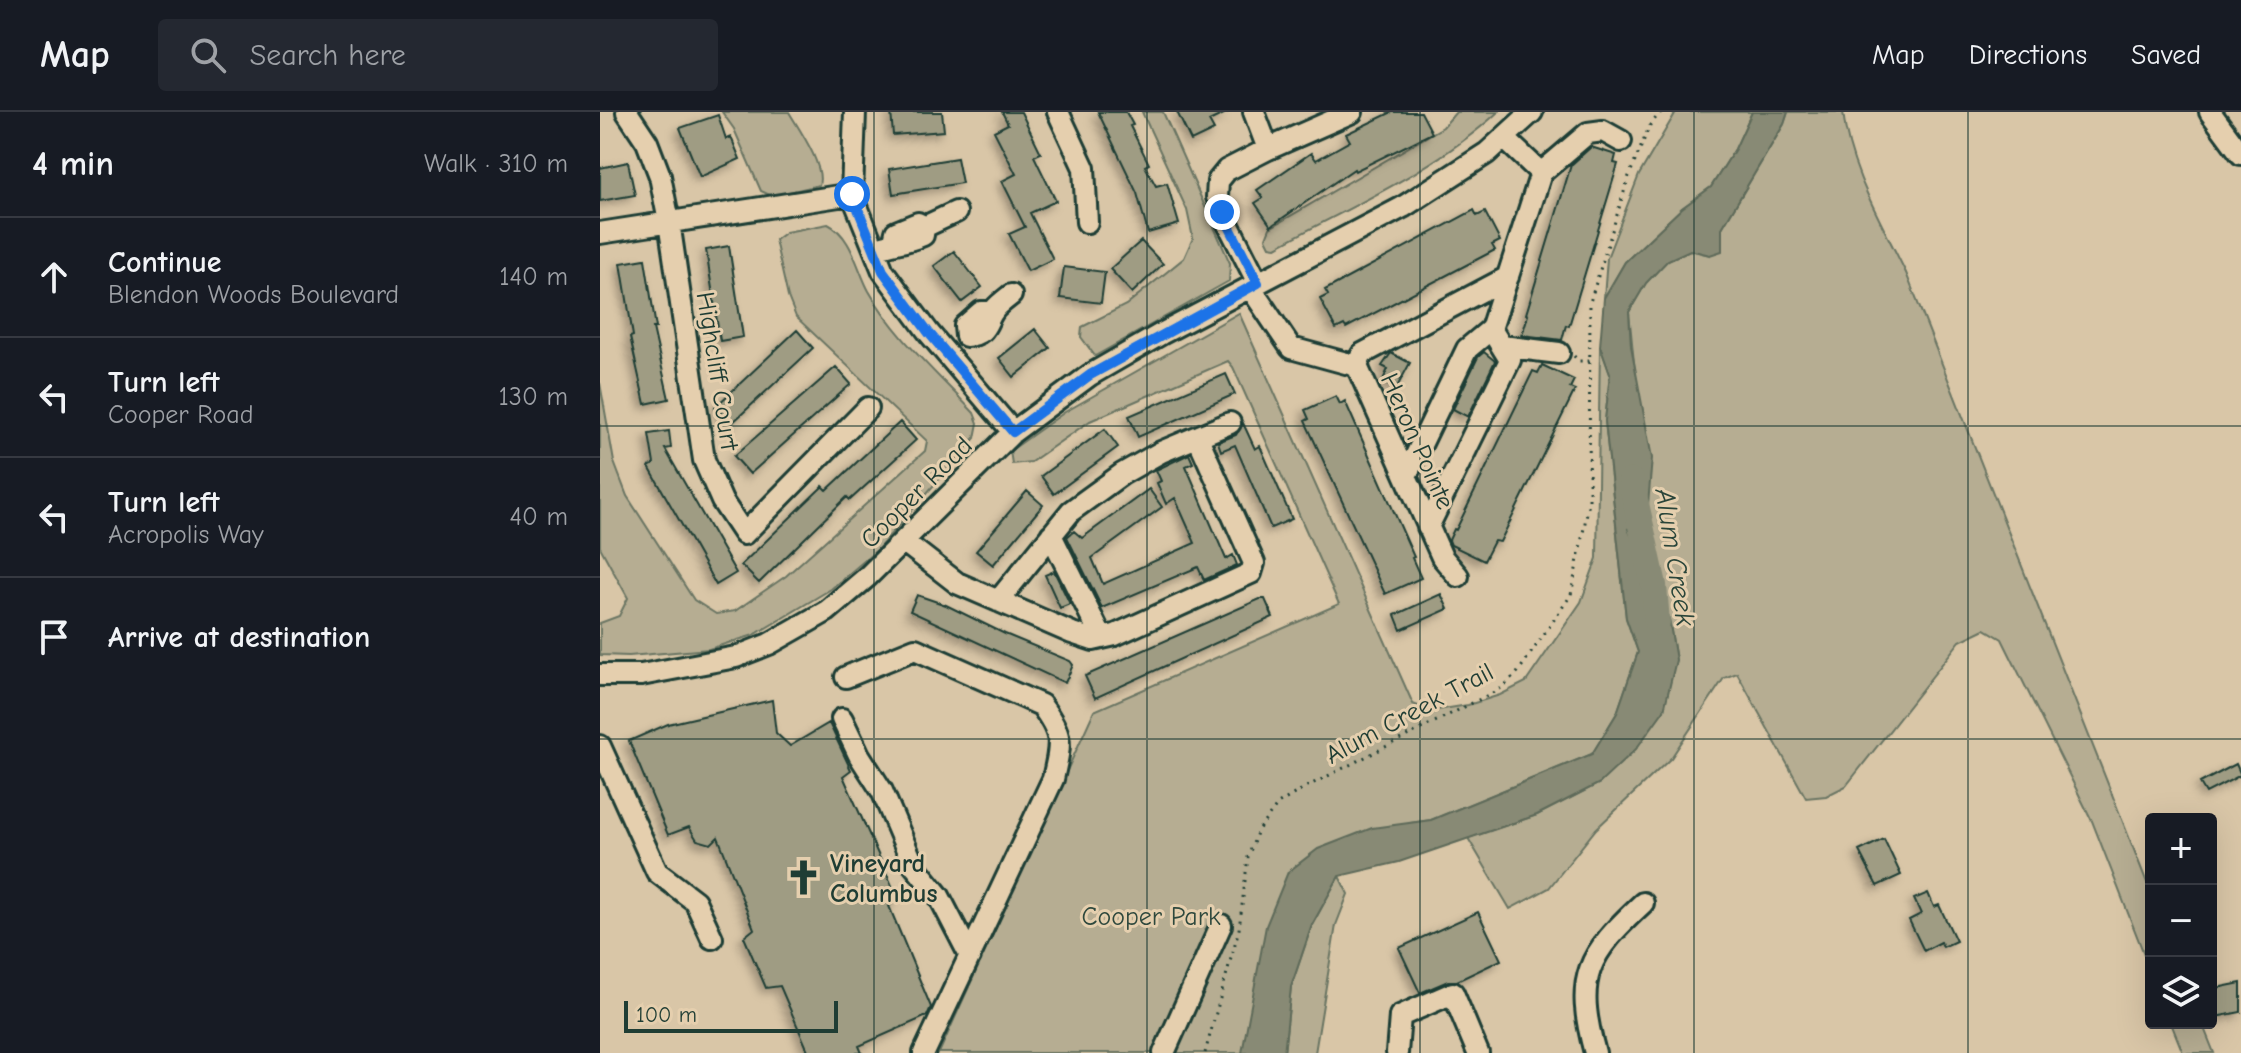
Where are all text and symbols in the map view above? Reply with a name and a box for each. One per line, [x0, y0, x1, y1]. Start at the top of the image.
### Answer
search box [158, 19, 718, 91]
text: Map [40, 33, 110, 77]
icon: search [186, 33, 230, 77]
text: Search here [250, 38, 406, 73]
text: Map [1872, 39, 1925, 71]
text: Directions [1969, 39, 2087, 71]
text: Saved [2131, 39, 2201, 71]
text: 4 min [32, 144, 114, 184]
text: Walk · 310 m [424, 149, 568, 179]
route start [834, 176, 870, 212]
route end [1204, 194, 1240, 230]
text: Continue [108, 245, 222, 280]
icon: ahead [32, 255, 76, 299]
text: 140 m [499, 262, 568, 292]
text: Blendon Woods Boulevard [108, 280, 399, 310]
street label: Highcliff Court [690, 290, 745, 454]
text: Turn left [108, 365, 220, 400]
street label: Heron Pointe [1374, 369, 1460, 514]
icon: left [32, 375, 76, 419]
text: 130 m [499, 382, 568, 412]
text: Cooper Road [108, 400, 253, 430]
street label: Cooper Road [855, 431, 979, 555]
text: Turn left [108, 485, 220, 520]
water label: Alum Creek [1648, 485, 1702, 629]
icon: left [32, 495, 76, 539]
text: 40 m [509, 502, 568, 532]
text: Acropolis Way [108, 520, 264, 550]
icon: arrive [32, 615, 76, 659]
text: Arrive at destination [108, 620, 370, 655]
street label: Alum Creek Trail [1320, 657, 1499, 771]
map controls [2145, 813, 2217, 1029]
button: + [2145, 813, 2217, 885]
place label: Vineyard Columbus [830, 849, 938, 909]
church icon: Vineyard Columbus [785, 859, 823, 897]
button: − [2145, 885, 2217, 957]
park label: Cooper Park [1081, 902, 1221, 932]
button: layers [2145, 957, 2217, 1029]
scale bar [624, 997, 838, 1033]
text: 100 m [636, 1002, 697, 1028]

